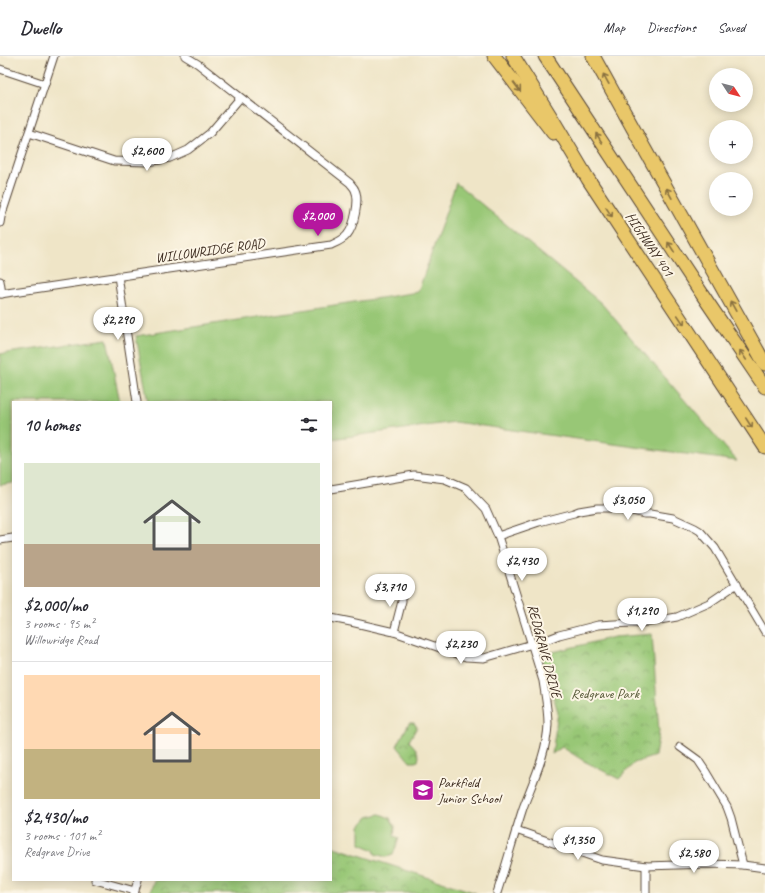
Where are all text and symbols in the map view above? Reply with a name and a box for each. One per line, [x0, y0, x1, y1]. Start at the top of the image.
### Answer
text: Dwello [20, 16, 61, 40]
text: Map [604, 19, 625, 36]
text: Directions [647, 19, 696, 36]
text: Saved [718, 19, 745, 36]
north arrow [709, 68, 753, 112]
map controls [709, 68, 753, 216]
one-way arrow [601, 73, 609, 85]
one-way arrow [513, 82, 522, 93]
button: + [709, 120, 753, 164]
one-way arrow [595, 133, 603, 144]
pin: $2,600 [114, 138, 180, 172]
text: $2,600 [131, 143, 163, 159]
button: − [709, 172, 753, 216]
one-way arrow [664, 187, 672, 199]
pin: $2,000 [285, 203, 351, 237]
one-way arrow [605, 206, 613, 217]
text: $2,000 [302, 208, 334, 224]
street label: HIGHWAY 401 [622, 209, 678, 280]
street label: WILLOWRIDGE ROAD [155, 234, 267, 267]
one-way arrow [666, 241, 674, 253]
one-way arrow [728, 300, 736, 312]
pin: $2,290 [85, 307, 151, 341]
text: $2,290 [102, 312, 134, 328]
one-way arrow [677, 314, 685, 325]
one-way arrow [739, 350, 747, 361]
icon: filters [298, 414, 320, 436]
text: 10 homes [24, 415, 80, 436]
one-way arrow [746, 417, 754, 429]
pin: $3,050 [595, 487, 661, 521]
icon: home [136, 489, 208, 561]
text: $3,050 [612, 492, 644, 508]
pin: $2,430 [489, 548, 555, 582]
text: $2,430 [506, 553, 538, 569]
pin: $3,710 [357, 574, 423, 608]
text: $3,710 [374, 579, 406, 595]
text: $2,000/mo [24, 595, 87, 616]
pin: $1,290 [609, 598, 675, 632]
street label: REDGRAVE DRIVE [524, 602, 566, 702]
text: $1,290 [626, 603, 658, 619]
text: 3 rooms · 95 m² [24, 616, 94, 632]
pin: $2,230 [428, 631, 494, 665]
text: Willowridge Road [24, 632, 98, 648]
text: $2,230 [445, 636, 477, 652]
park label: Redgrave Park [571, 685, 640, 702]
icon: home [136, 701, 208, 773]
place label: Parkfield Junior School [437, 774, 503, 807]
school or university icon: Parkfield Junior School [410, 777, 436, 803]
text: $2,430/mo [24, 807, 87, 828]
pin: $1,350 [545, 827, 611, 861]
text: 3 rooms · 101 m² [24, 828, 100, 844]
text: $1,350 [562, 832, 594, 848]
pin: $2,580 [661, 840, 727, 874]
text: Redgrave Drive [24, 844, 90, 860]
text: $2,580 [678, 845, 710, 861]

